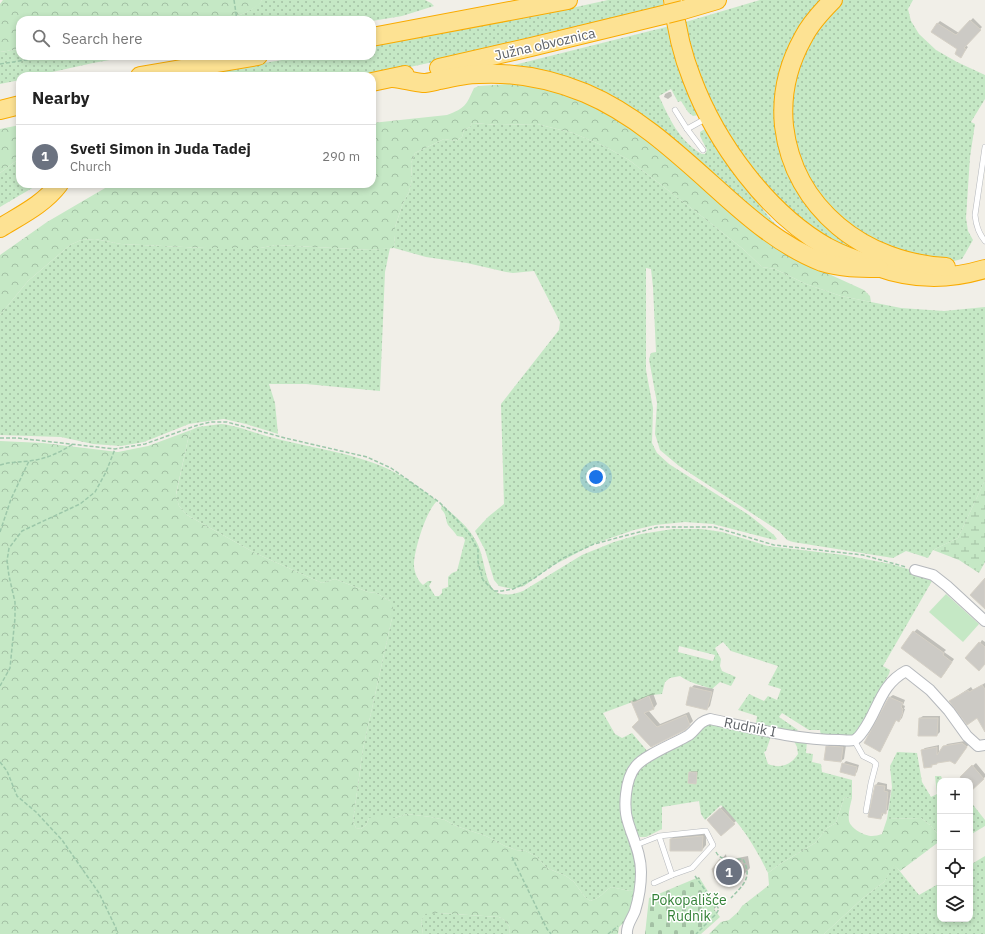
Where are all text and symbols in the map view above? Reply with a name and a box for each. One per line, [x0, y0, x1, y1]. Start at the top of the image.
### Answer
search box [16, 16, 376, 60]
street label: Južna obvoznica [493, 24, 598, 64]
icon: search [30, 27, 52, 49]
text: Search here [62, 29, 142, 48]
text: Nearby [32, 87, 90, 109]
text: Sveti Simon in Juda Tadej [70, 139, 251, 158]
text: 1 [41, 148, 49, 165]
text: 290 m [322, 148, 360, 165]
text: Church [70, 158, 111, 175]
your location [586, 467, 606, 487]
street label: Rudnik I [722, 713, 778, 741]
map controls [937, 778, 973, 922]
button: + [937, 778, 973, 814]
button: − [937, 814, 973, 850]
button: locate [937, 850, 973, 886]
pin: 1 [716, 857, 742, 887]
button: layers [937, 886, 973, 922]
park label: Pokopališče Rudnik [651, 891, 727, 925]

